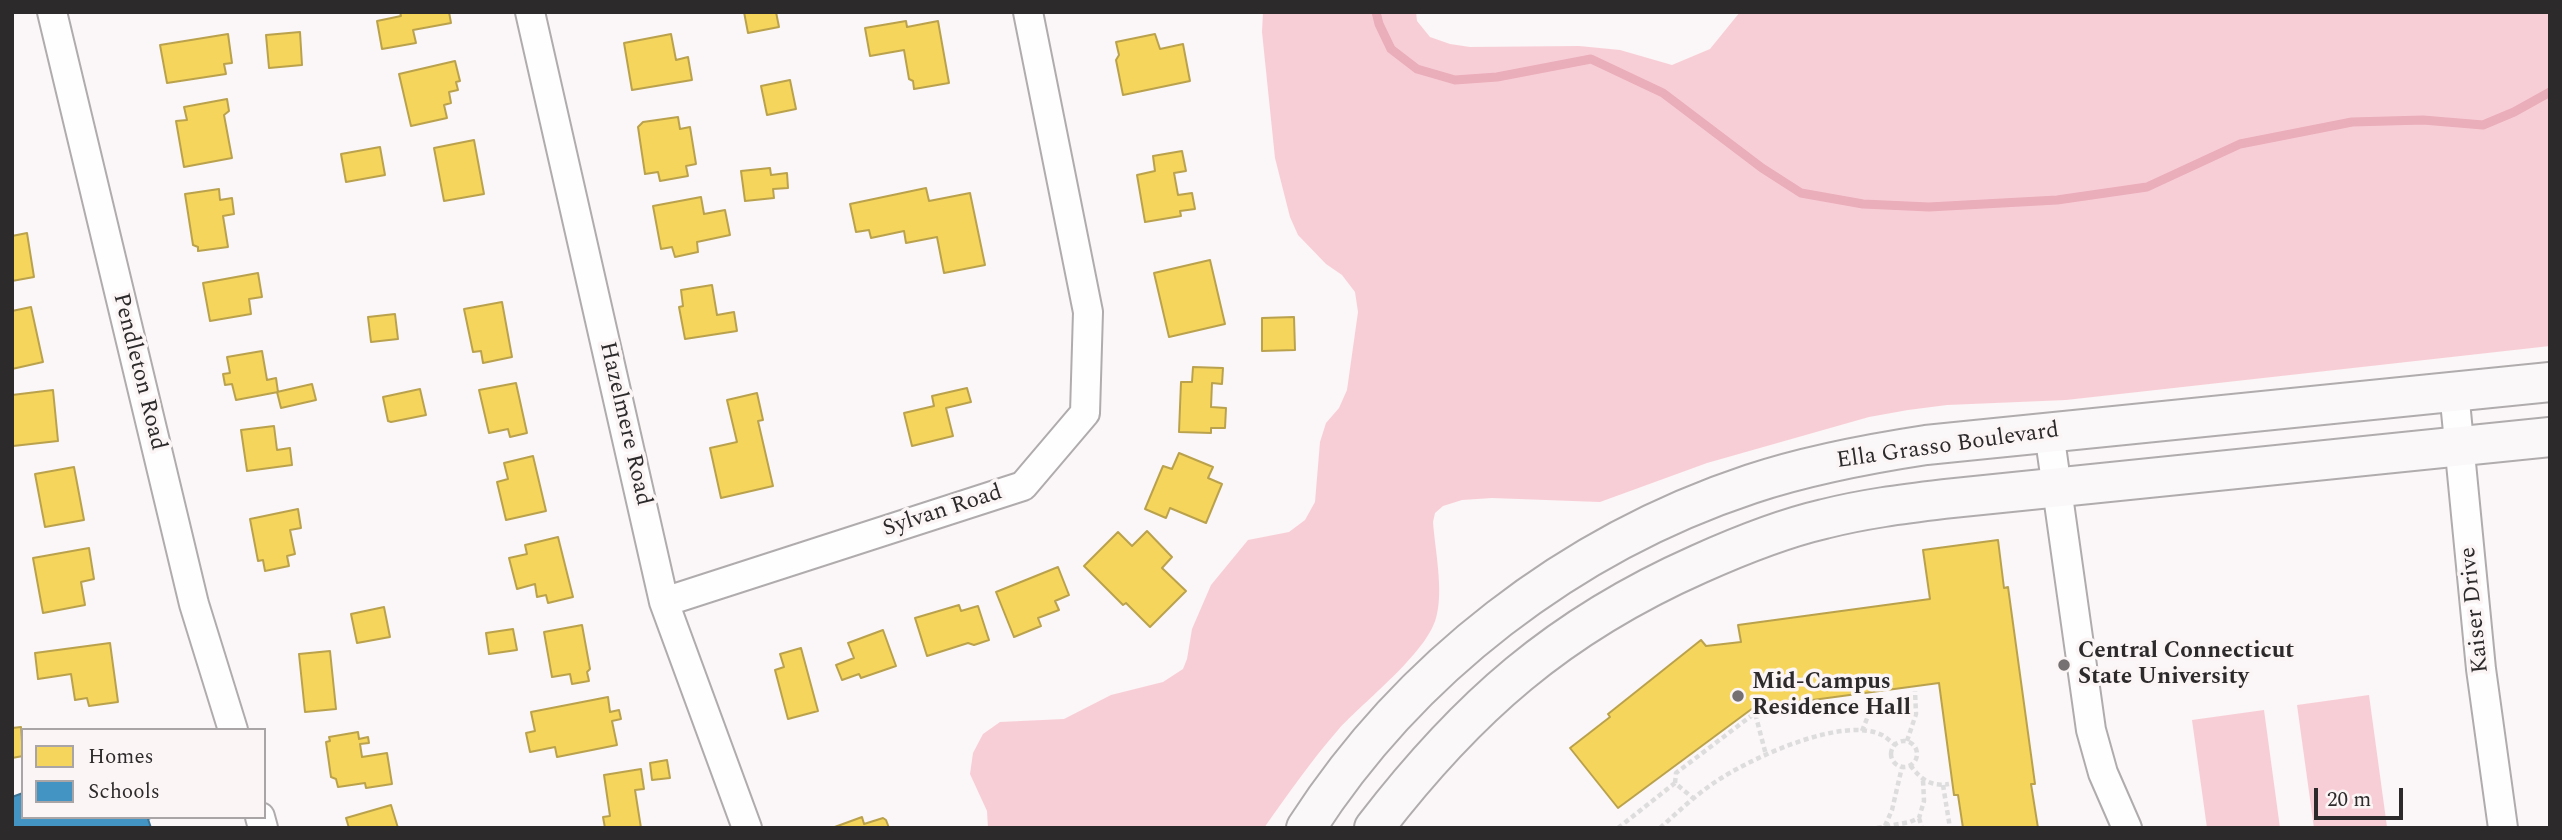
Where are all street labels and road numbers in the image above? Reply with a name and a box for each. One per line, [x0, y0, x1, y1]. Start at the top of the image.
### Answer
street label: Pendleton Road [105, 291, 171, 453]
street label: Hazelmere Road [592, 339, 656, 509]
street label: Ella Grasso Boulevard [1835, 418, 2061, 476]
street label: Sylvan Road [880, 480, 1006, 544]
street label: Kaiser Drive [2456, 546, 2496, 674]

